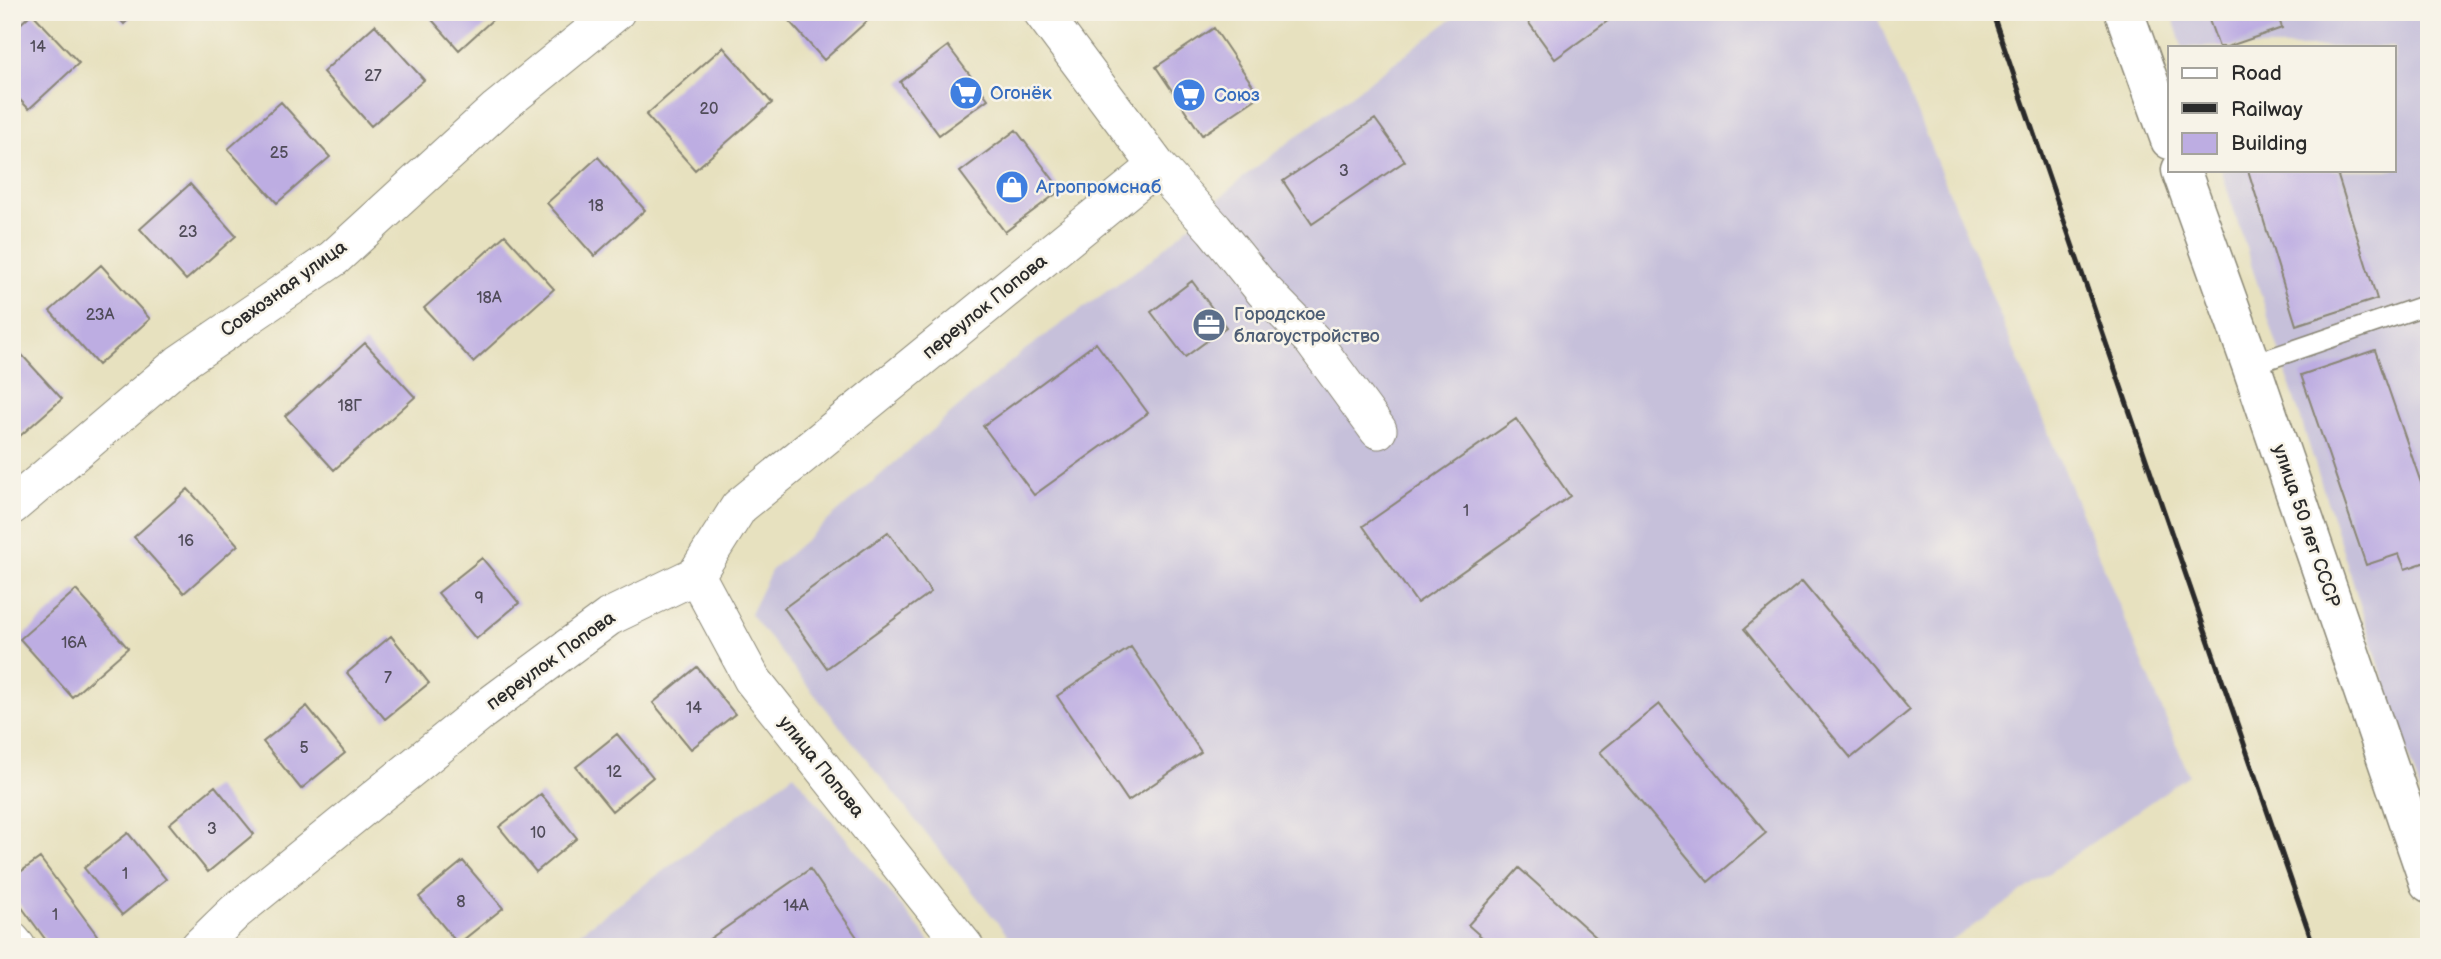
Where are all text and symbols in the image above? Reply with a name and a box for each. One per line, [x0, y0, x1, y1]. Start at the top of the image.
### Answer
house number: 14 [30, 38, 46, 57]
legend [2168, 46, 2396, 172]
text: Road [2231, 61, 2282, 86]
house number: 27 [364, 67, 382, 86]
supermarket icon: Огонёк [947, 74, 985, 112]
supermarket icon: Союз [1170, 76, 1208, 114]
place label: Огонёк [990, 82, 1052, 105]
place label: Союз [1214, 84, 1260, 107]
text: Railway [2231, 97, 2303, 122]
house number: 20 [700, 100, 718, 119]
text: Building [2231, 131, 2307, 156]
house number: 25 [270, 144, 288, 163]
house number: 3 [1339, 162, 1349, 181]
shop icon: Агропромснаб [993, 168, 1031, 206]
place label: Агропромснаб [1035, 176, 1161, 199]
house number: 18 [588, 197, 604, 216]
house number: 23 [179, 223, 198, 242]
street label: Совхозная улица [216, 236, 352, 342]
street label: переулок Попова [918, 250, 1052, 364]
house number: 18А [476, 289, 502, 308]
place label: Городское благоустройство [1234, 303, 1380, 348]
house number: 23А [86, 306, 115, 325]
office icon: Городское благоустройство [1190, 306, 1228, 344]
house number: 18Г [338, 397, 362, 416]
street label: улица 50 лет СССР [2267, 441, 2345, 611]
house number: 1 [1463, 502, 1469, 521]
house number: 16 [178, 532, 194, 551]
house number: 9 [474, 589, 484, 608]
street label: переулок Попова [482, 606, 620, 716]
house number: 16А [61, 634, 87, 653]
house number: 7 [384, 669, 392, 688]
house number: 14 [686, 699, 702, 718]
street label: улица Попова [773, 712, 869, 822]
house number: 5 [299, 739, 309, 758]
house number: 12 [606, 763, 622, 782]
house number: 3 [207, 820, 217, 839]
house number: 10 [530, 824, 546, 843]
house number: 1 [122, 865, 128, 884]
house number: 8 [456, 893, 466, 912]
house number: 14А [783, 897, 809, 916]
house number: 1 [52, 906, 58, 925]

